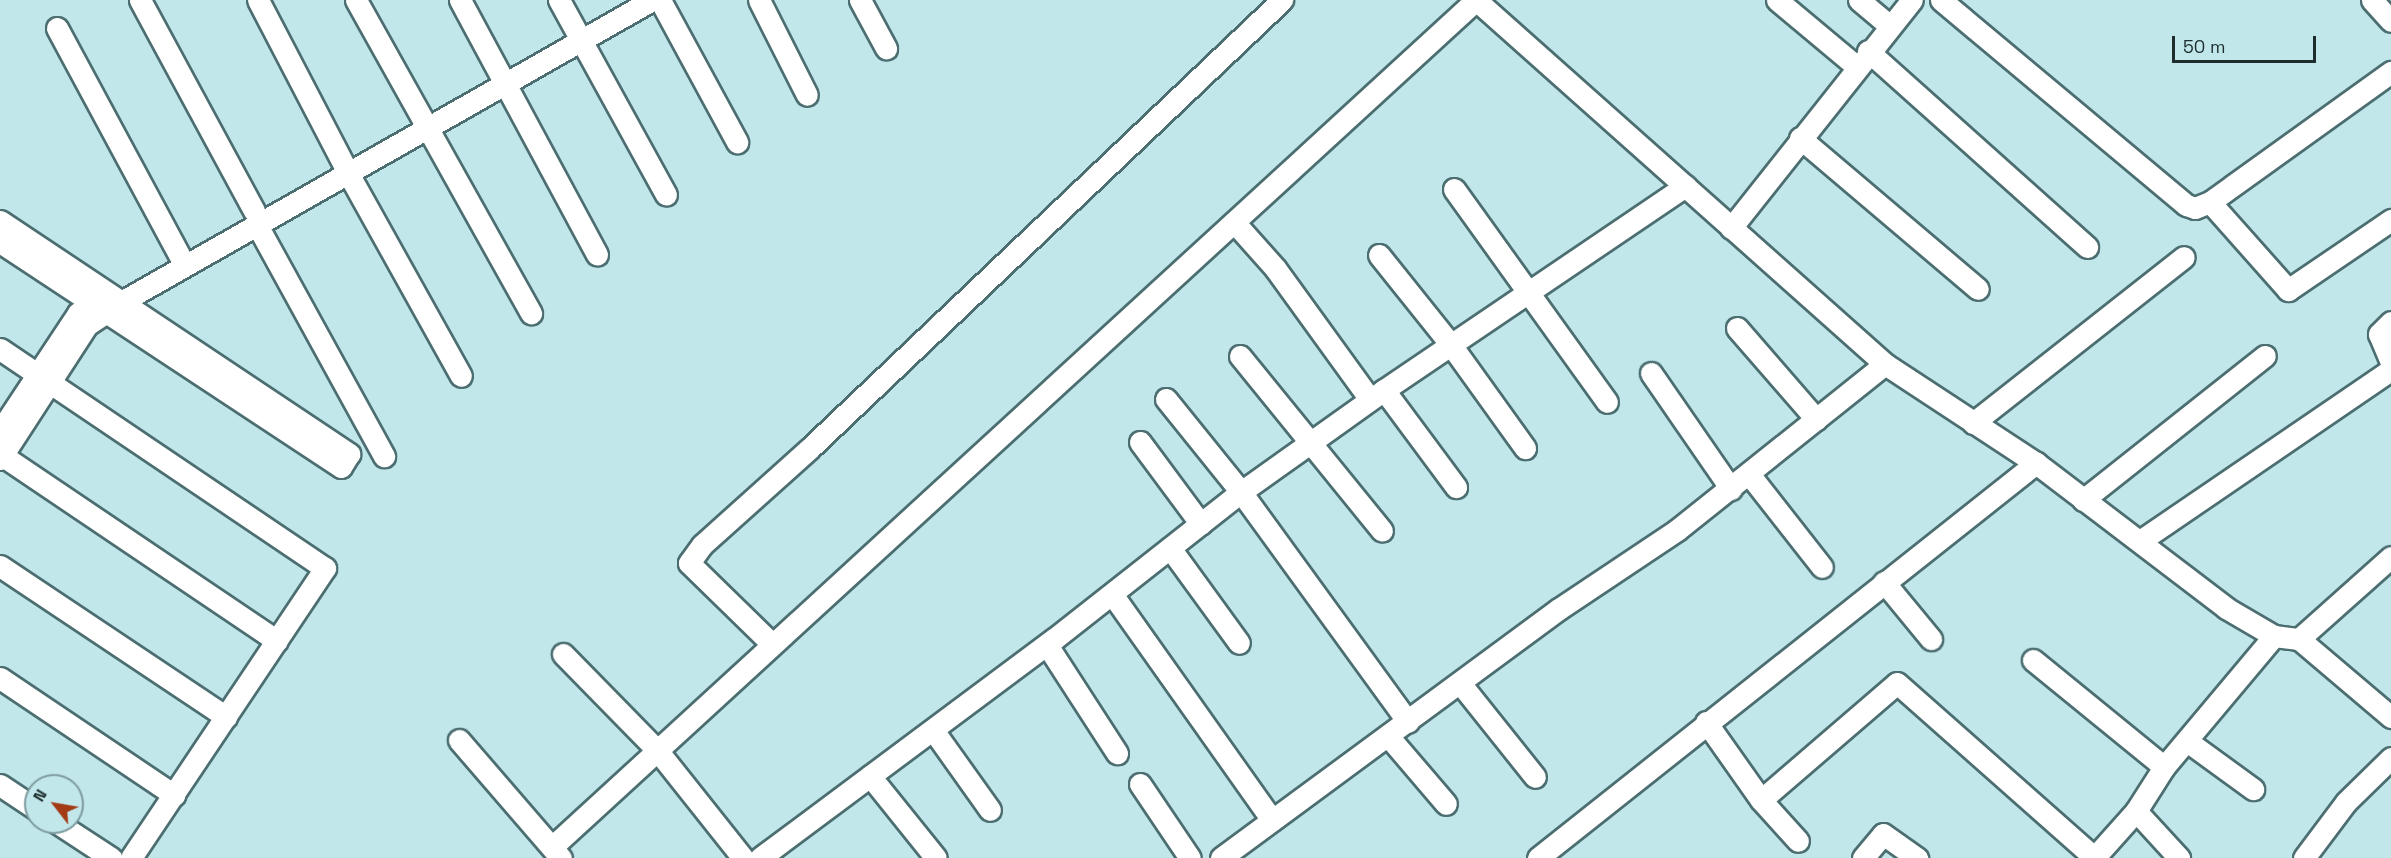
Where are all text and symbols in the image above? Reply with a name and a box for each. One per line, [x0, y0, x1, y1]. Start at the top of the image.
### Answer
scale bar [2175, 24, 2319, 62]
text: 50 m [2183, 35, 2225, 58]
north arrow [24, 774, 84, 834]
text: N [28, 786, 52, 806]

